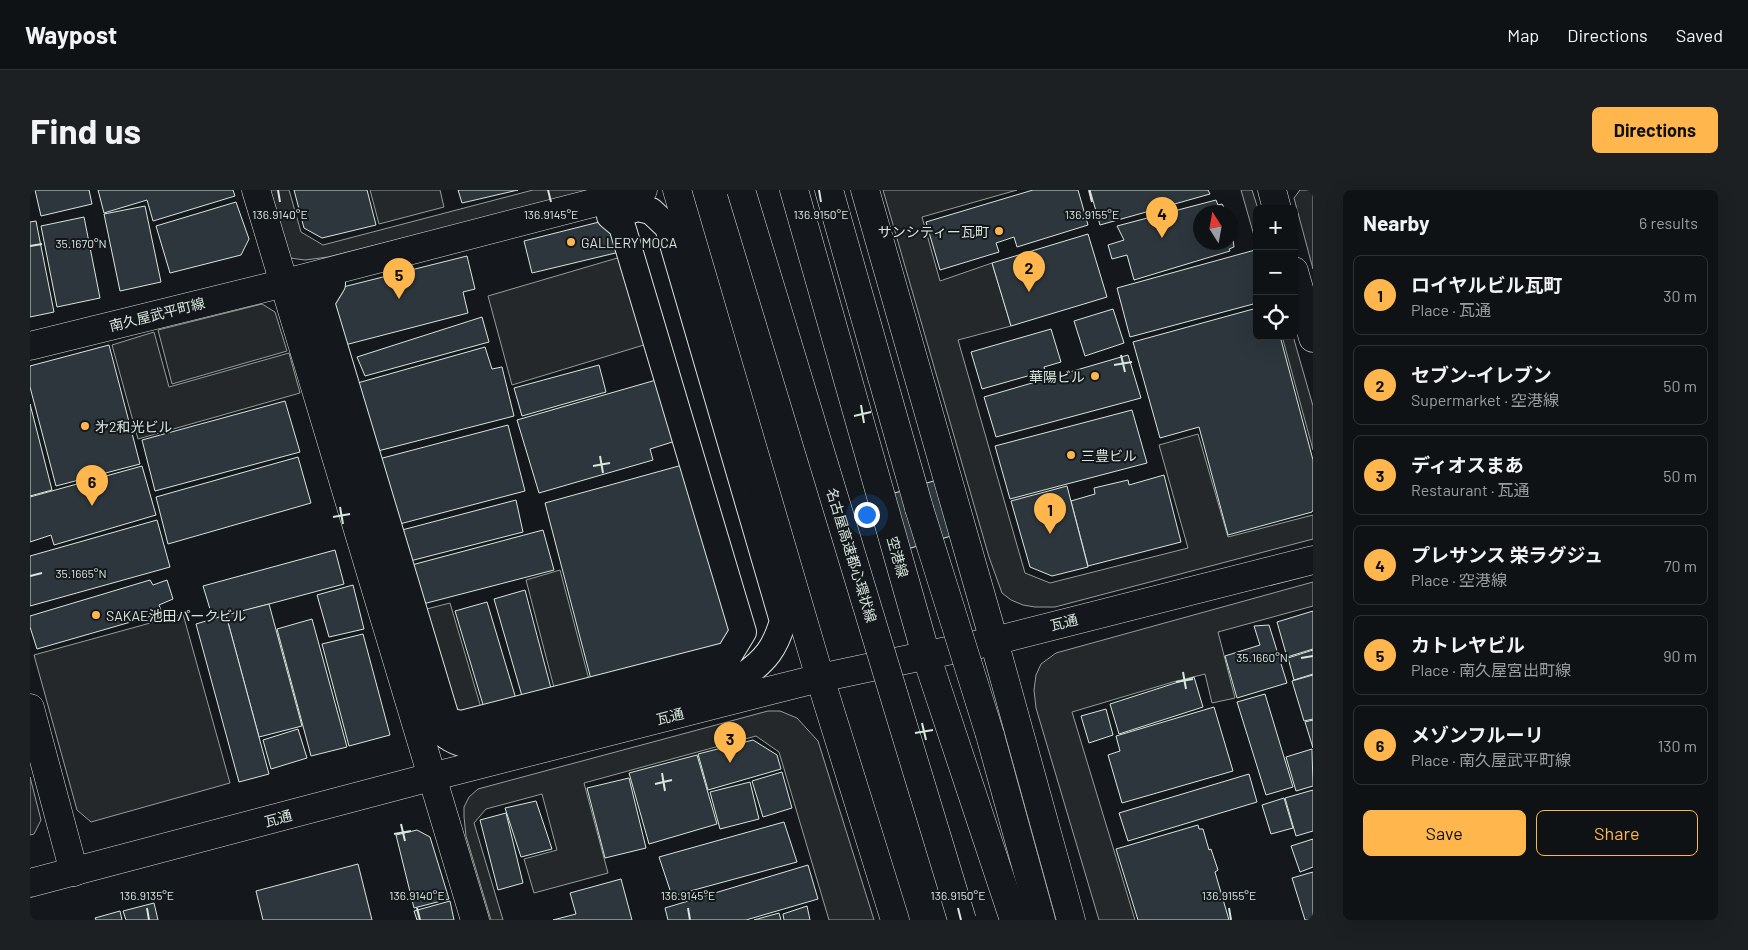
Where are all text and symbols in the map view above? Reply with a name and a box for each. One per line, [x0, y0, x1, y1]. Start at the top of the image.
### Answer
text: Waypost [25, 20, 117, 49]
text: Map [1507, 24, 1539, 46]
text: Directions [1567, 24, 1648, 46]
text: Saved [1676, 24, 1723, 46]
button: Directions [1592, 107, 1718, 153]
text: Find us [30, 109, 141, 151]
pin: 4 [1146, 197, 1178, 238]
north arrow [1193, 205, 1238, 250]
map controls [1253, 205, 1298, 340]
button: + [1253, 205, 1298, 250]
text: 136.9140°E [252, 207, 308, 221]
text: 136.9145°E [524, 207, 578, 221]
text: 136.9150°E [794, 207, 848, 221]
text: 136.9155°E [1065, 207, 1119, 221]
text: Nearby [1363, 210, 1429, 235]
text: 6 results [1639, 213, 1698, 232]
place label: サンシティー瓦町 [878, 223, 989, 240]
marker: サンシティー瓦町 [993, 225, 1005, 237]
place label: GALLERY MOCA [581, 234, 678, 251]
text: 35.1670°N [55, 236, 107, 250]
marker: GALLERY MOCA [565, 236, 577, 248]
button: − [1253, 250, 1298, 295]
pin: 2 [1013, 251, 1045, 292]
pin: 5 [383, 258, 415, 299]
text: ロイヤルビル瓦町 [1411, 273, 1562, 296]
text: 1 [1377, 286, 1383, 305]
text: 30 m [1663, 286, 1697, 305]
street label: 南久屋武平町線 [107, 294, 207, 334]
button: locate [1253, 295, 1298, 340]
text: Place · 瓦通 [1411, 300, 1491, 319]
text: セブン-イレブン [1411, 363, 1552, 386]
place label: 華陽ビル [1029, 368, 1085, 385]
marker: 華陽ビル [1089, 370, 1101, 382]
text: 2 [1376, 376, 1384, 395]
text: 50 m [1663, 376, 1697, 395]
text: Supermarket · 空港線 [1411, 390, 1559, 409]
place label: 㐧2和光ビル [95, 418, 173, 435]
marker: 㐧2和光ビル [79, 420, 91, 432]
place label: 三豊ビル [1081, 447, 1137, 464]
marker: 三豊ビル [1065, 449, 1077, 461]
text: ディオスまあ [1411, 453, 1524, 476]
pin: 6 [76, 465, 108, 506]
text: 3 [1376, 466, 1384, 485]
text: 50 m [1663, 466, 1697, 485]
text: Restaurant · 瓦通 [1411, 480, 1530, 499]
street label: 名古屋高速都心環状線 [823, 486, 881, 624]
pin: 1 [1034, 493, 1066, 534]
your location [854, 502, 880, 528]
street label: 空港線 [884, 534, 912, 580]
text: プレサンス 栄ラグジュ [1411, 543, 1603, 566]
text: 4 [1375, 556, 1385, 575]
text: 70 m [1664, 556, 1697, 575]
text: 35.1665°N [55, 566, 107, 580]
text: Place · 空港線 [1411, 570, 1507, 589]
place label: SAKAE池田パークビル [106, 607, 247, 624]
marker: SAKAE池田パークビル [90, 609, 102, 621]
street label: 瓦通 [1048, 610, 1080, 634]
text: カトレヤビル [1411, 633, 1525, 656]
text: 5 [1376, 646, 1384, 665]
text: 90 m [1663, 646, 1697, 665]
text: 35.1660°N [1236, 650, 1288, 664]
text: Place · 南久屋宮出町線 [1411, 660, 1571, 679]
street label: 瓦通 [654, 704, 686, 728]
pin: 3 [714, 722, 746, 763]
text: メゾンフルーリ [1411, 723, 1543, 746]
text: 6 [1376, 736, 1384, 755]
text: 130 m [1658, 736, 1697, 755]
text: Place · 南久屋武平町線 [1411, 750, 1571, 769]
street label: 瓦通 [262, 806, 294, 830]
button: Save [1363, 810, 1526, 856]
button: Share [1536, 810, 1698, 856]
text: 136.9135°E [120, 888, 174, 902]
text: 136.9140°E [389, 888, 445, 902]
text: 136.9145°E [661, 888, 715, 902]
text: 136.9150°E [931, 888, 985, 902]
text: 136.9155°E [1202, 888, 1256, 902]

